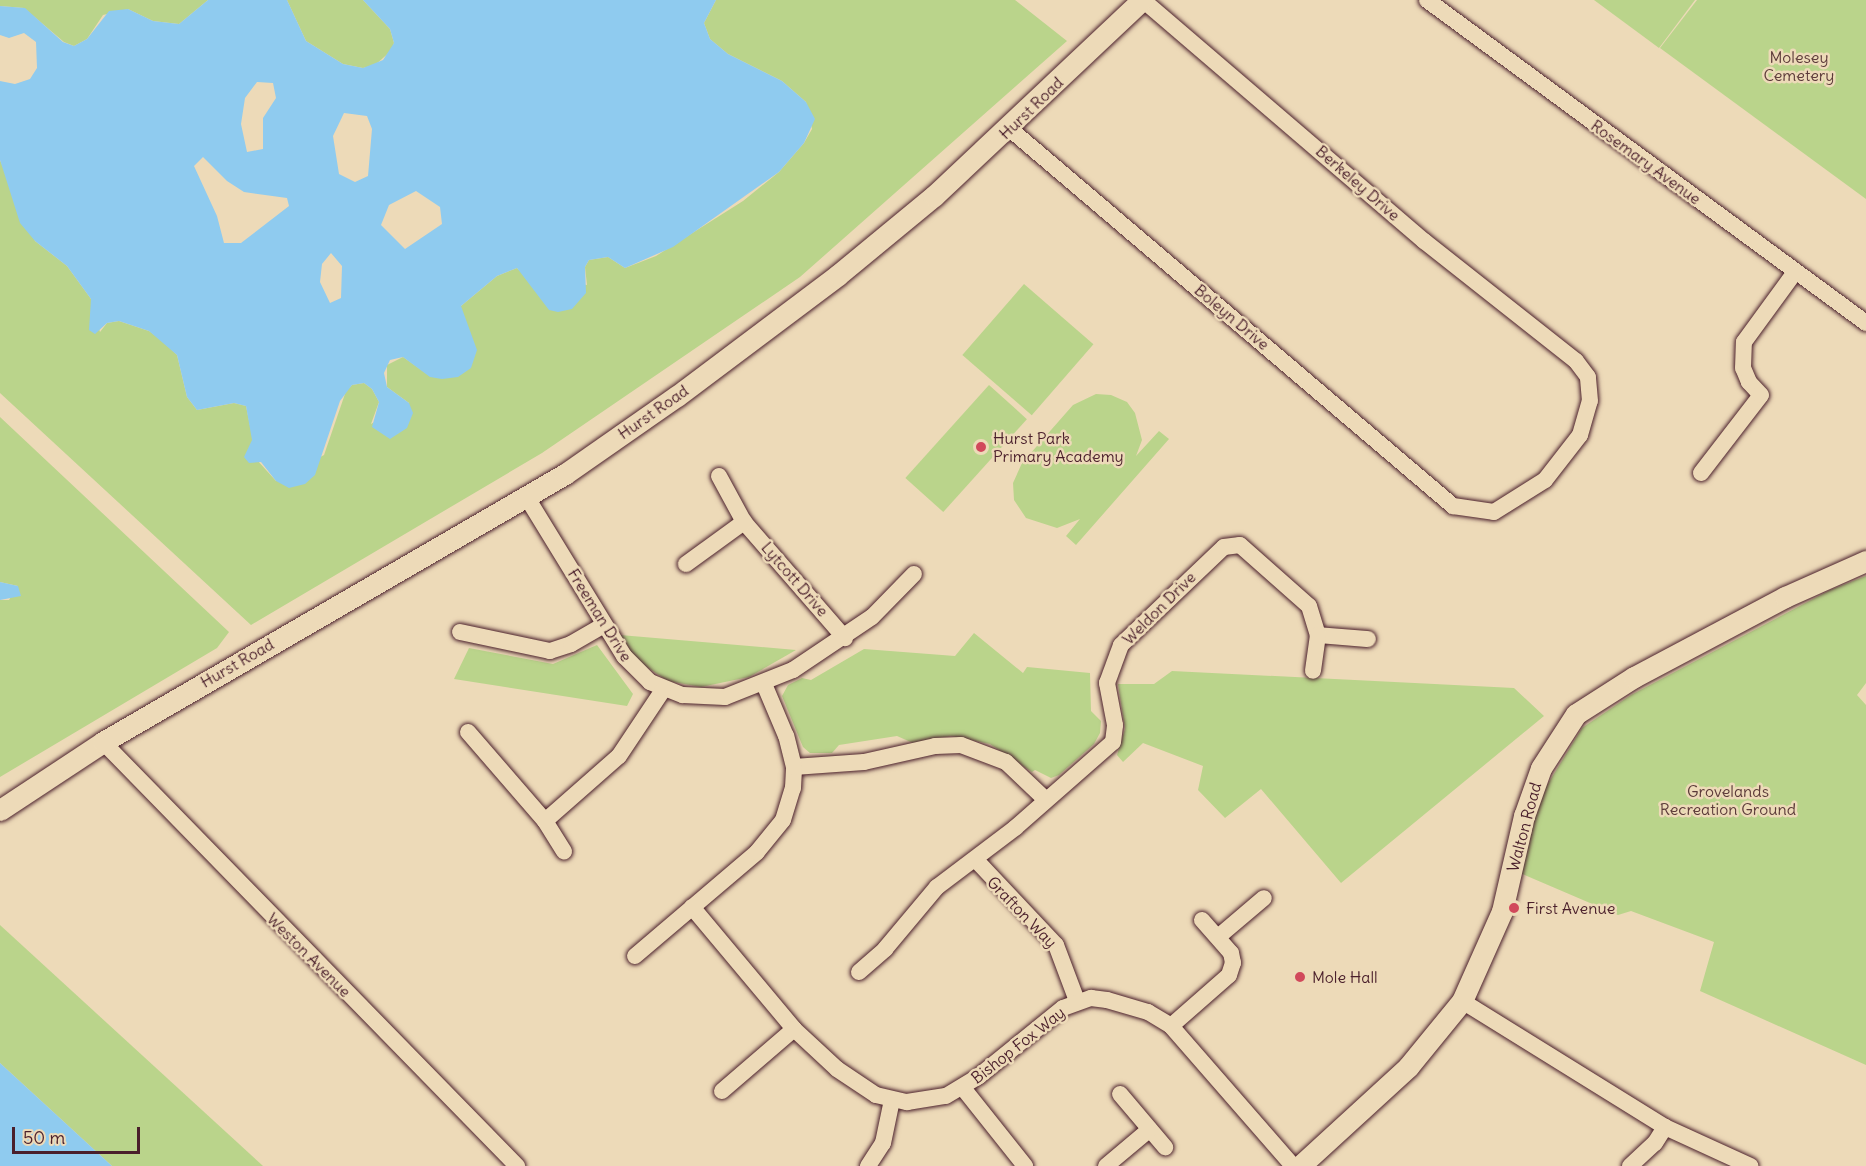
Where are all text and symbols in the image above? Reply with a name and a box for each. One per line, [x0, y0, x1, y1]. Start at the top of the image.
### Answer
park label: Molesey Cemetery [1764, 47, 1834, 85]
street label: Hurst Road [995, 73, 1067, 143]
street label: Rosemary Avenue [1587, 116, 1705, 208]
street label: Berkeley Drive [1312, 141, 1404, 225]
street label: Boleyn Drive [1191, 280, 1273, 354]
street label: Hurst Road [614, 381, 692, 443]
place label: Hurst Park Primary Academy [993, 428, 1124, 466]
marker: Hurst Park Primary Academy [974, 440, 988, 454]
street label: Lytcott Drive [757, 538, 833, 620]
street label: Freeman Drive [564, 565, 636, 665]
street label: Weldon Drive [1118, 567, 1200, 649]
street label: Hurst Road [197, 634, 277, 692]
street label: Walton Road [1503, 780, 1545, 874]
park label: Grovelands Recreation Ground [1660, 781, 1796, 819]
street label: Grafton Way [983, 872, 1061, 952]
place label: First Avenue [1526, 898, 1615, 918]
marker: First Avenue [1507, 901, 1521, 915]
street label: Weston Avenue [263, 909, 355, 1001]
place label: Mole Hall [1312, 967, 1378, 987]
marker: Mole Hall [1293, 970, 1307, 984]
street label: Bishop Fox Way [967, 1003, 1069, 1087]
scale bar [15, 1115, 142, 1153]
text: 50 m [23, 1126, 65, 1149]

